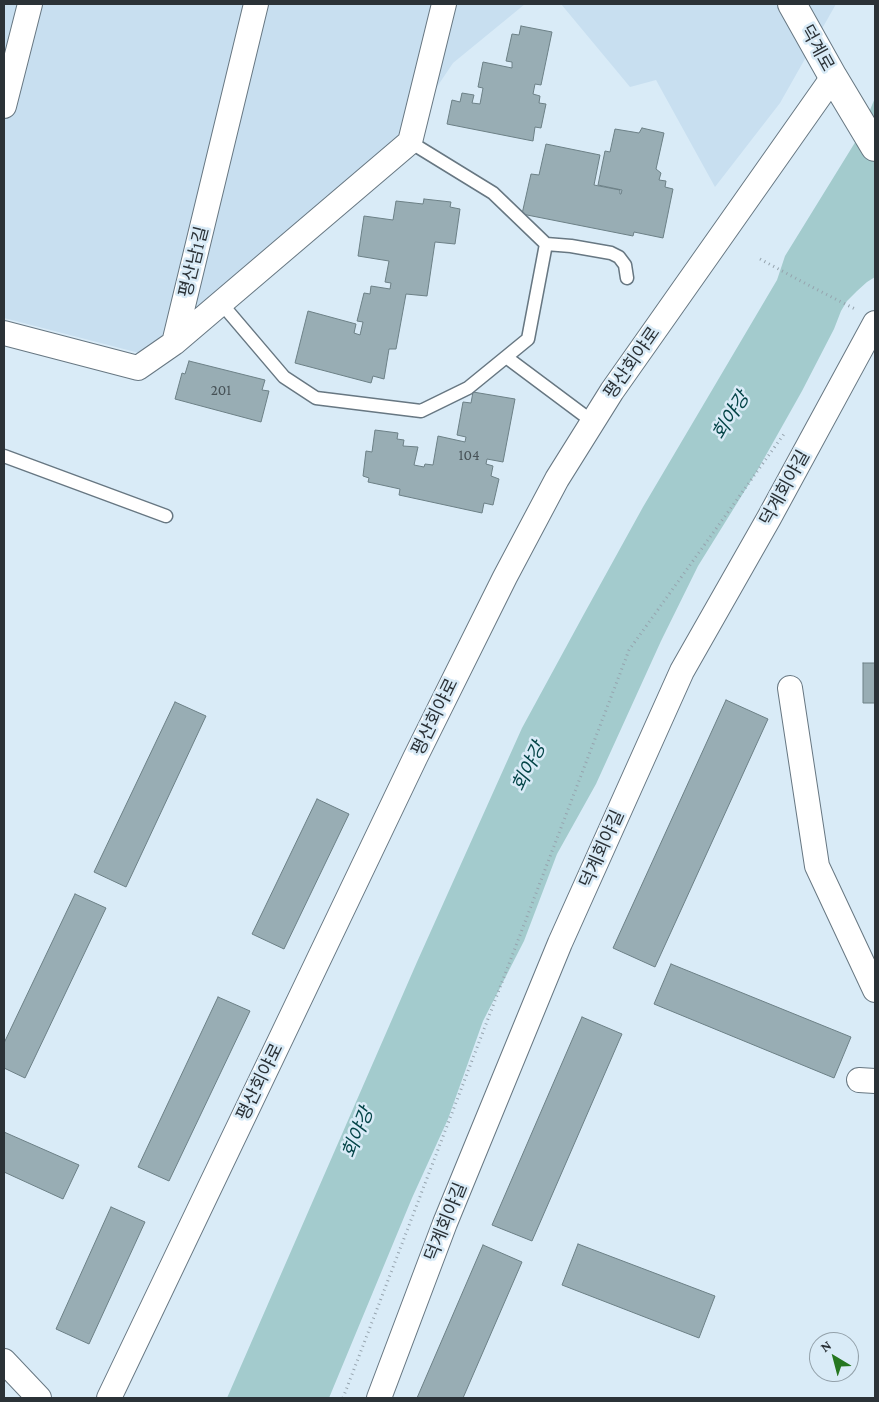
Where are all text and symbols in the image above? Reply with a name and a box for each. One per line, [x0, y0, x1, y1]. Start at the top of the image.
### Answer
street label: 덕계로 [796, 21, 838, 75]
street label: 평산남1길 [175, 224, 213, 300]
street label: 평산회야로 [599, 323, 665, 403]
house number: 201 [211, 381, 231, 399]
water label: 회야강 [707, 388, 755, 444]
house number: 104 [458, 446, 480, 464]
street label: 덕계회야길 [755, 447, 815, 529]
street label: 평산회야로 [407, 675, 463, 759]
water label: 회야강 [507, 738, 551, 796]
street label: 덕계회야길 [575, 807, 629, 891]
street label: 평산회야로 [232, 1040, 288, 1124]
water label: 회야강 [338, 1104, 378, 1162]
street label: 덕계회야길 [420, 1180, 472, 1264]
north arrow [809, 1332, 859, 1382]
text: N [817, 1337, 834, 1355]

